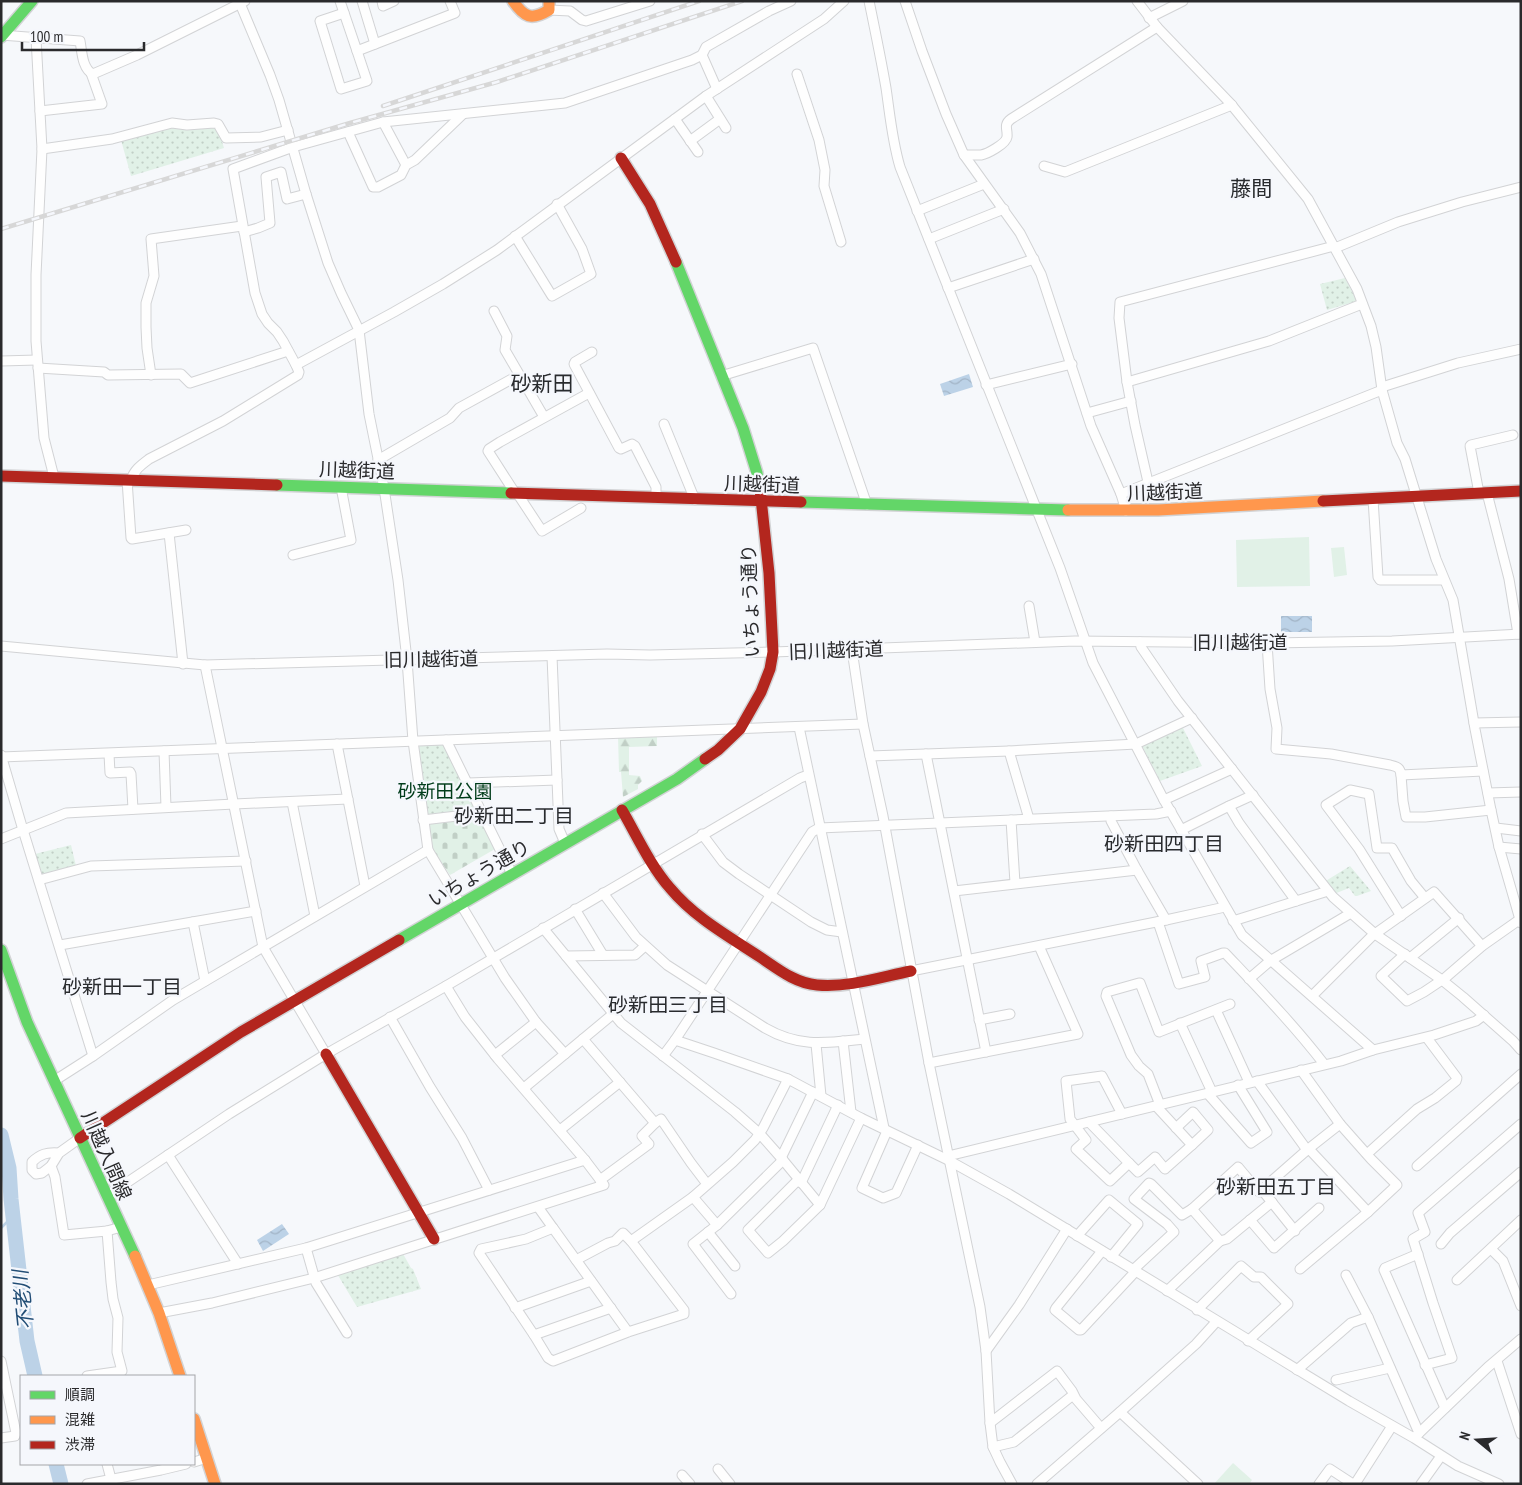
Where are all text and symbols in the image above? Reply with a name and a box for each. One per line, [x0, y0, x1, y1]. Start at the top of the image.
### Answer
scale bar [22, 20, 145, 52]
text: 100 m [30, 27, 63, 46]
district label: 藤間 [1230, 175, 1272, 202]
district label: 砂新田 [511, 370, 574, 397]
street label: 川越街道 [319, 457, 395, 483]
street label: 川越街道 [724, 471, 800, 497]
street label: 川越街道 [1127, 479, 1203, 505]
street label: いちょう通り [736, 544, 764, 658]
street label: 旧川越街道 [1192, 630, 1288, 654]
street label: 旧川越街道 [788, 636, 884, 664]
street label: 旧川越街道 [383, 646, 479, 672]
park label: 砂新田公園 [397, 779, 493, 803]
district label: 砂新田二丁目 [454, 803, 574, 829]
district label: 砂新田四丁目 [1104, 831, 1224, 857]
street label: いちょう通り [424, 834, 534, 912]
district label: 砂新田一丁目 [62, 974, 182, 1000]
district label: 砂新田三丁目 [608, 992, 728, 1018]
street label: 川越入間線 [77, 1107, 137, 1203]
district label: 砂新田五丁目 [1216, 1174, 1336, 1200]
water label: 不老川 [7, 1267, 39, 1331]
legend [20, 1375, 195, 1465]
text: 順調 [65, 1385, 95, 1404]
text: 混雑 [65, 1410, 95, 1429]
north arrow [1452, 1415, 1502, 1465]
text: N [1455, 1430, 1474, 1442]
text: 渋滞 [65, 1435, 95, 1454]

